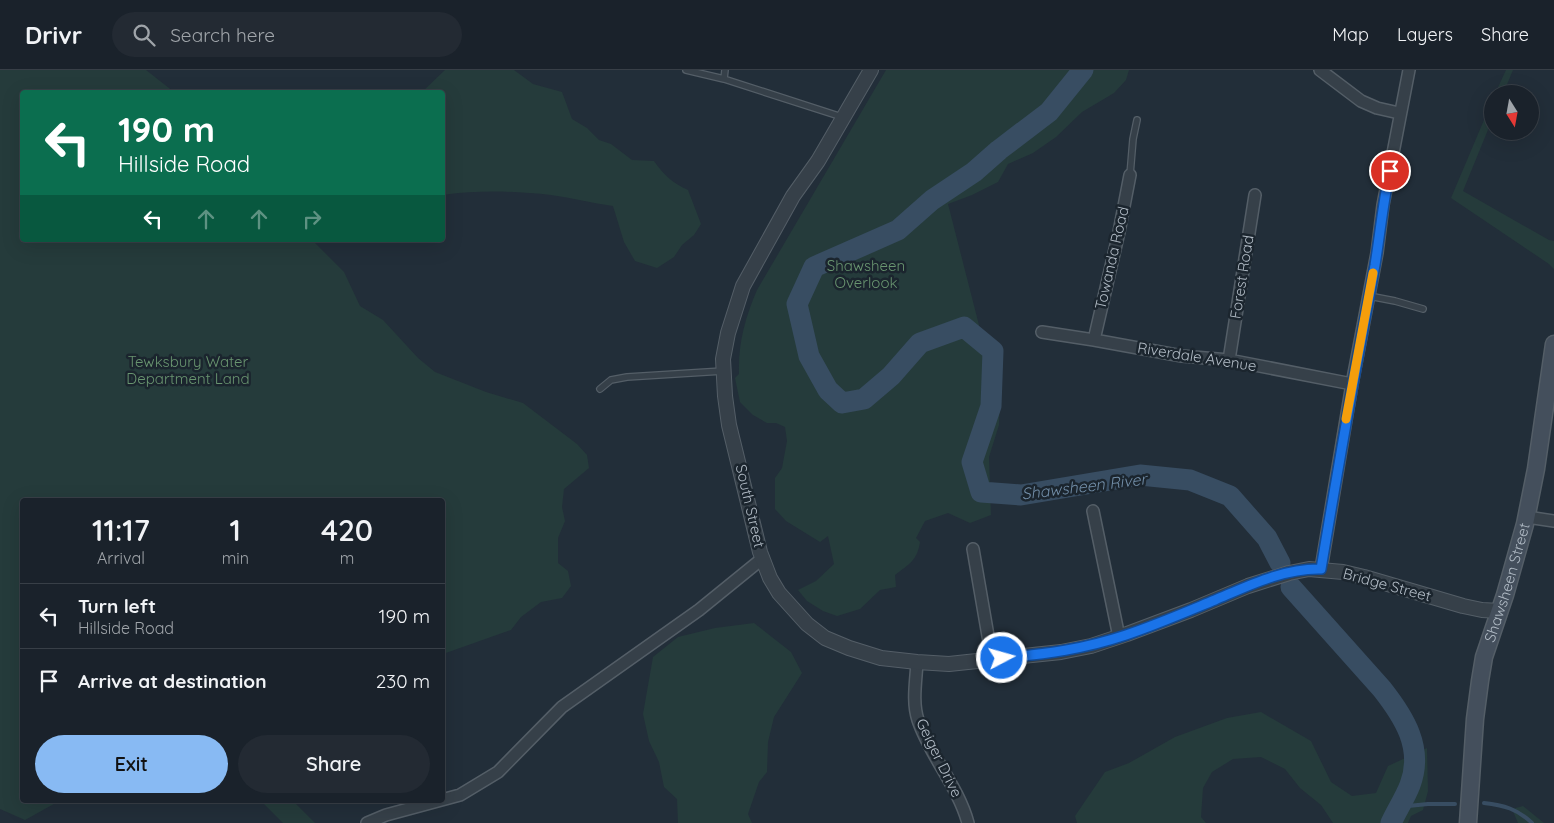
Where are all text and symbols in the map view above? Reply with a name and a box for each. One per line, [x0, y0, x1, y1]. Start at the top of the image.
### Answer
search box [112, 12, 462, 57]
text: Drivr [25, 20, 82, 50]
icon: search [130, 21, 158, 49]
text: Search here [170, 23, 275, 47]
text: Map [1332, 23, 1369, 46]
text: Layers [1397, 23, 1453, 46]
text: Share [1481, 23, 1529, 46]
north arrow [1484, 85, 1539, 140]
map controls [1484, 85, 1539, 140]
text: 190 m [118, 107, 215, 151]
icon: left [35, 110, 100, 175]
text: Hillside Road [118, 150, 250, 178]
pin [1369, 150, 1411, 192]
icon: arrive [1376, 157, 1404, 185]
icon: left [139, 205, 167, 233]
icon: ahead [192, 205, 220, 233]
icon: ahead [245, 205, 273, 233]
icon: right [298, 205, 326, 233]
street label: Towanda Road [1090, 205, 1133, 311]
street label: Forest Road [1225, 234, 1258, 320]
park label: Shawsheen Overlook [827, 256, 905, 292]
street label: Riverdale Avenue [1136, 338, 1258, 375]
park label: Tewksbury Water Department Land [126, 352, 250, 388]
street label: South Street [732, 462, 769, 549]
water label: Shawsheen River [1020, 468, 1149, 504]
text: 11:17 [92, 511, 150, 549]
text: 1 [230, 511, 241, 549]
text: 420 [321, 511, 373, 549]
street label: Shawsheen Street [1480, 521, 1534, 644]
text: Arrival [97, 548, 145, 568]
text: min [222, 548, 249, 568]
text: m [340, 548, 354, 568]
street label: Bridge Street [1341, 564, 1433, 605]
text: Turn left [78, 594, 156, 618]
icon: left [35, 602, 63, 630]
text: 190 m [379, 604, 430, 628]
text: Hillside Road [78, 618, 174, 638]
position arrow [975, 631, 1027, 683]
icon: arrive [35, 667, 63, 695]
text: Arrive at destination [78, 669, 267, 693]
text: 230 m [376, 669, 430, 693]
street label: Geiger Drive [912, 715, 967, 800]
button: Exit [35, 735, 228, 793]
button: Share [238, 735, 430, 793]

